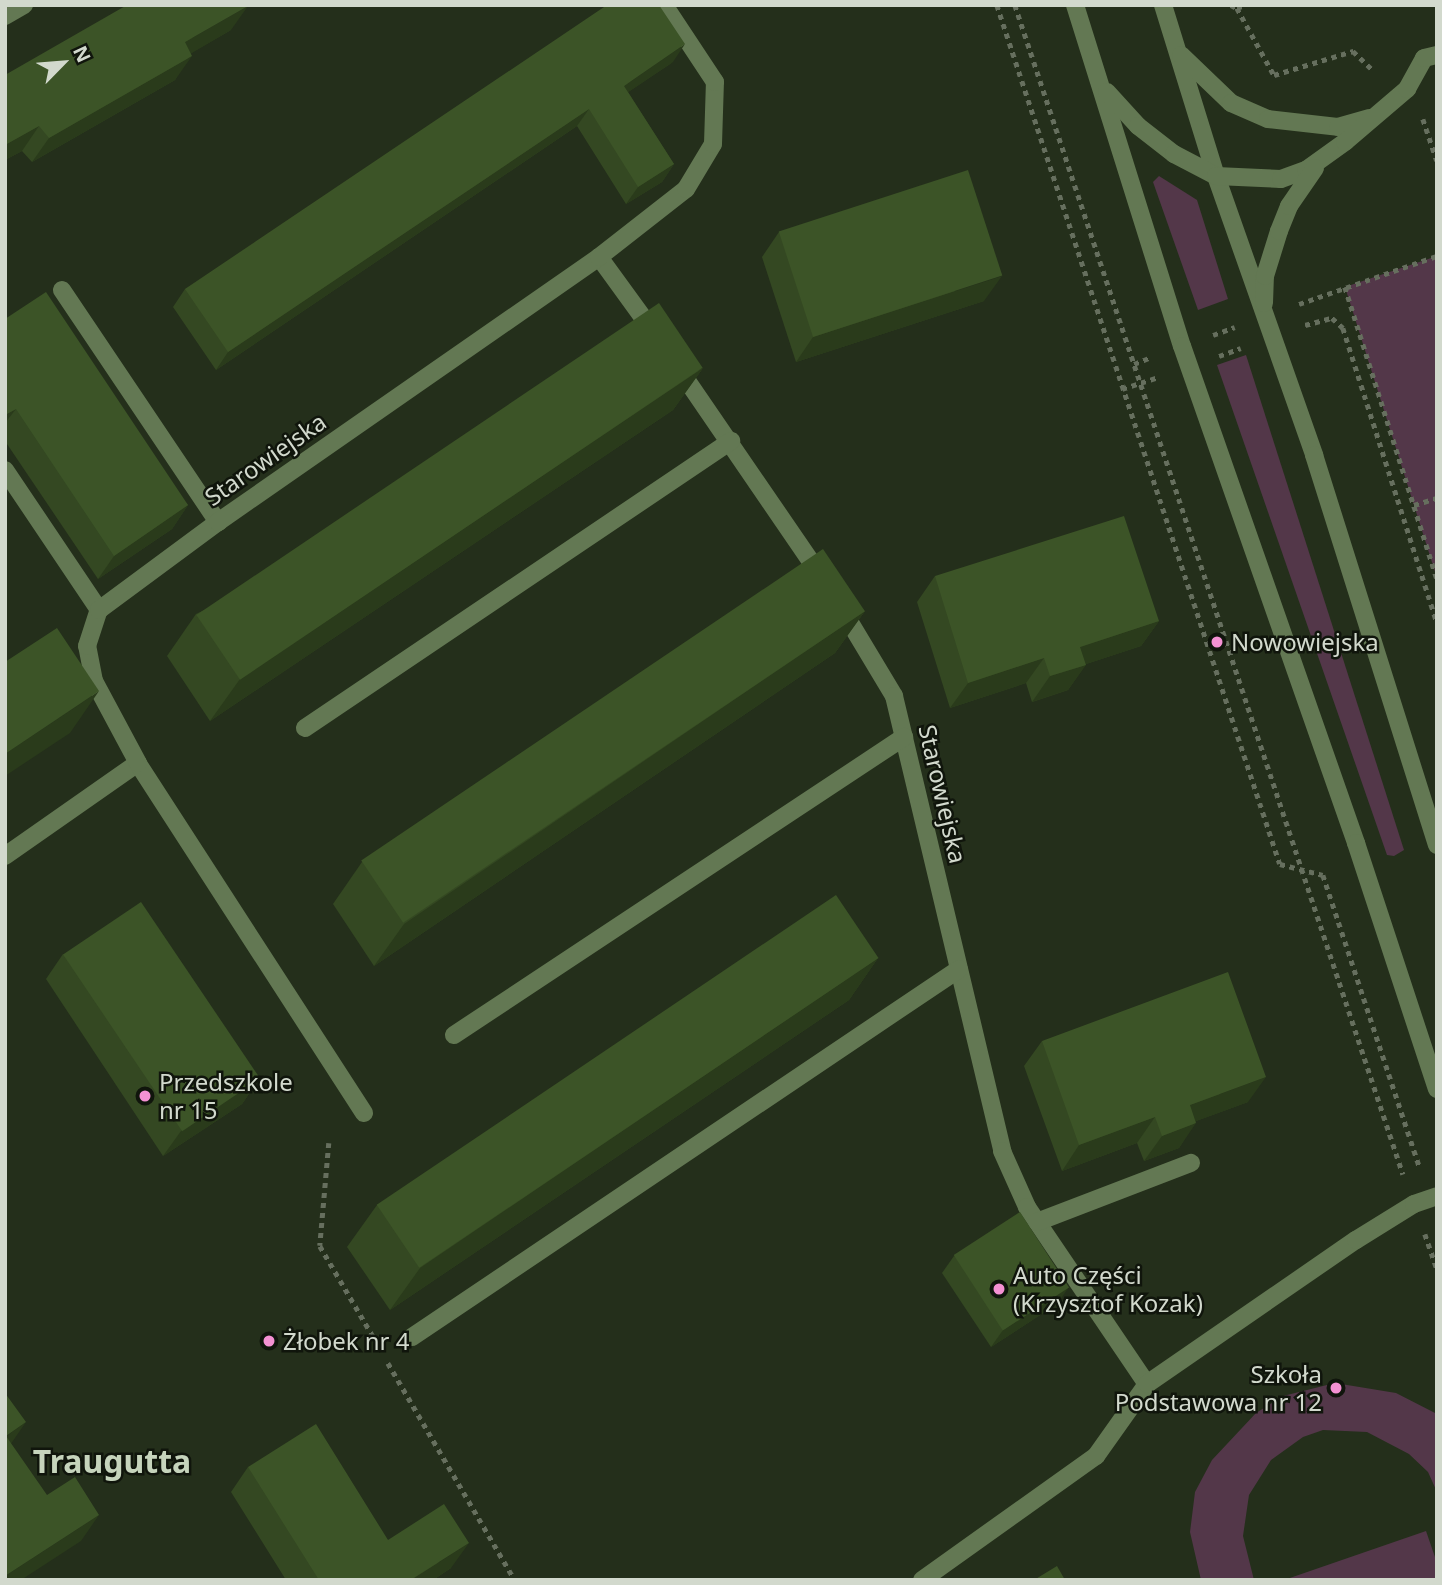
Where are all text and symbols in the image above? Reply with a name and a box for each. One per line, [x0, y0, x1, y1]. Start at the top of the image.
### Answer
north arrow [28, 28, 98, 98]
text: N [67, 42, 97, 67]
street label: Starowiejska [199, 407, 331, 511]
place label: Nowowiejska [1231, 628, 1379, 656]
marker: Nowowiejska [1209, 634, 1225, 650]
street label: Starowiejska [913, 722, 973, 866]
place label: Przedszkole nr 15 [159, 1068, 293, 1124]
marker: Przedszkole nr 15 [137, 1088, 153, 1104]
place label: Auto Części (Krzysztof Kozak) [1013, 1261, 1203, 1317]
marker: Auto Części (Krzysztof Kozak) [991, 1281, 1007, 1297]
place label: Żłobek nr 4 [283, 1327, 410, 1355]
marker: Żłobek nr 4 [261, 1333, 277, 1349]
place label: Szkoła Podstawowa nr 12 [1115, 1360, 1322, 1416]
marker: Szkoła Podstawowa nr 12 [1328, 1380, 1344, 1396]
district label: Traugutta [33, 1442, 191, 1480]

